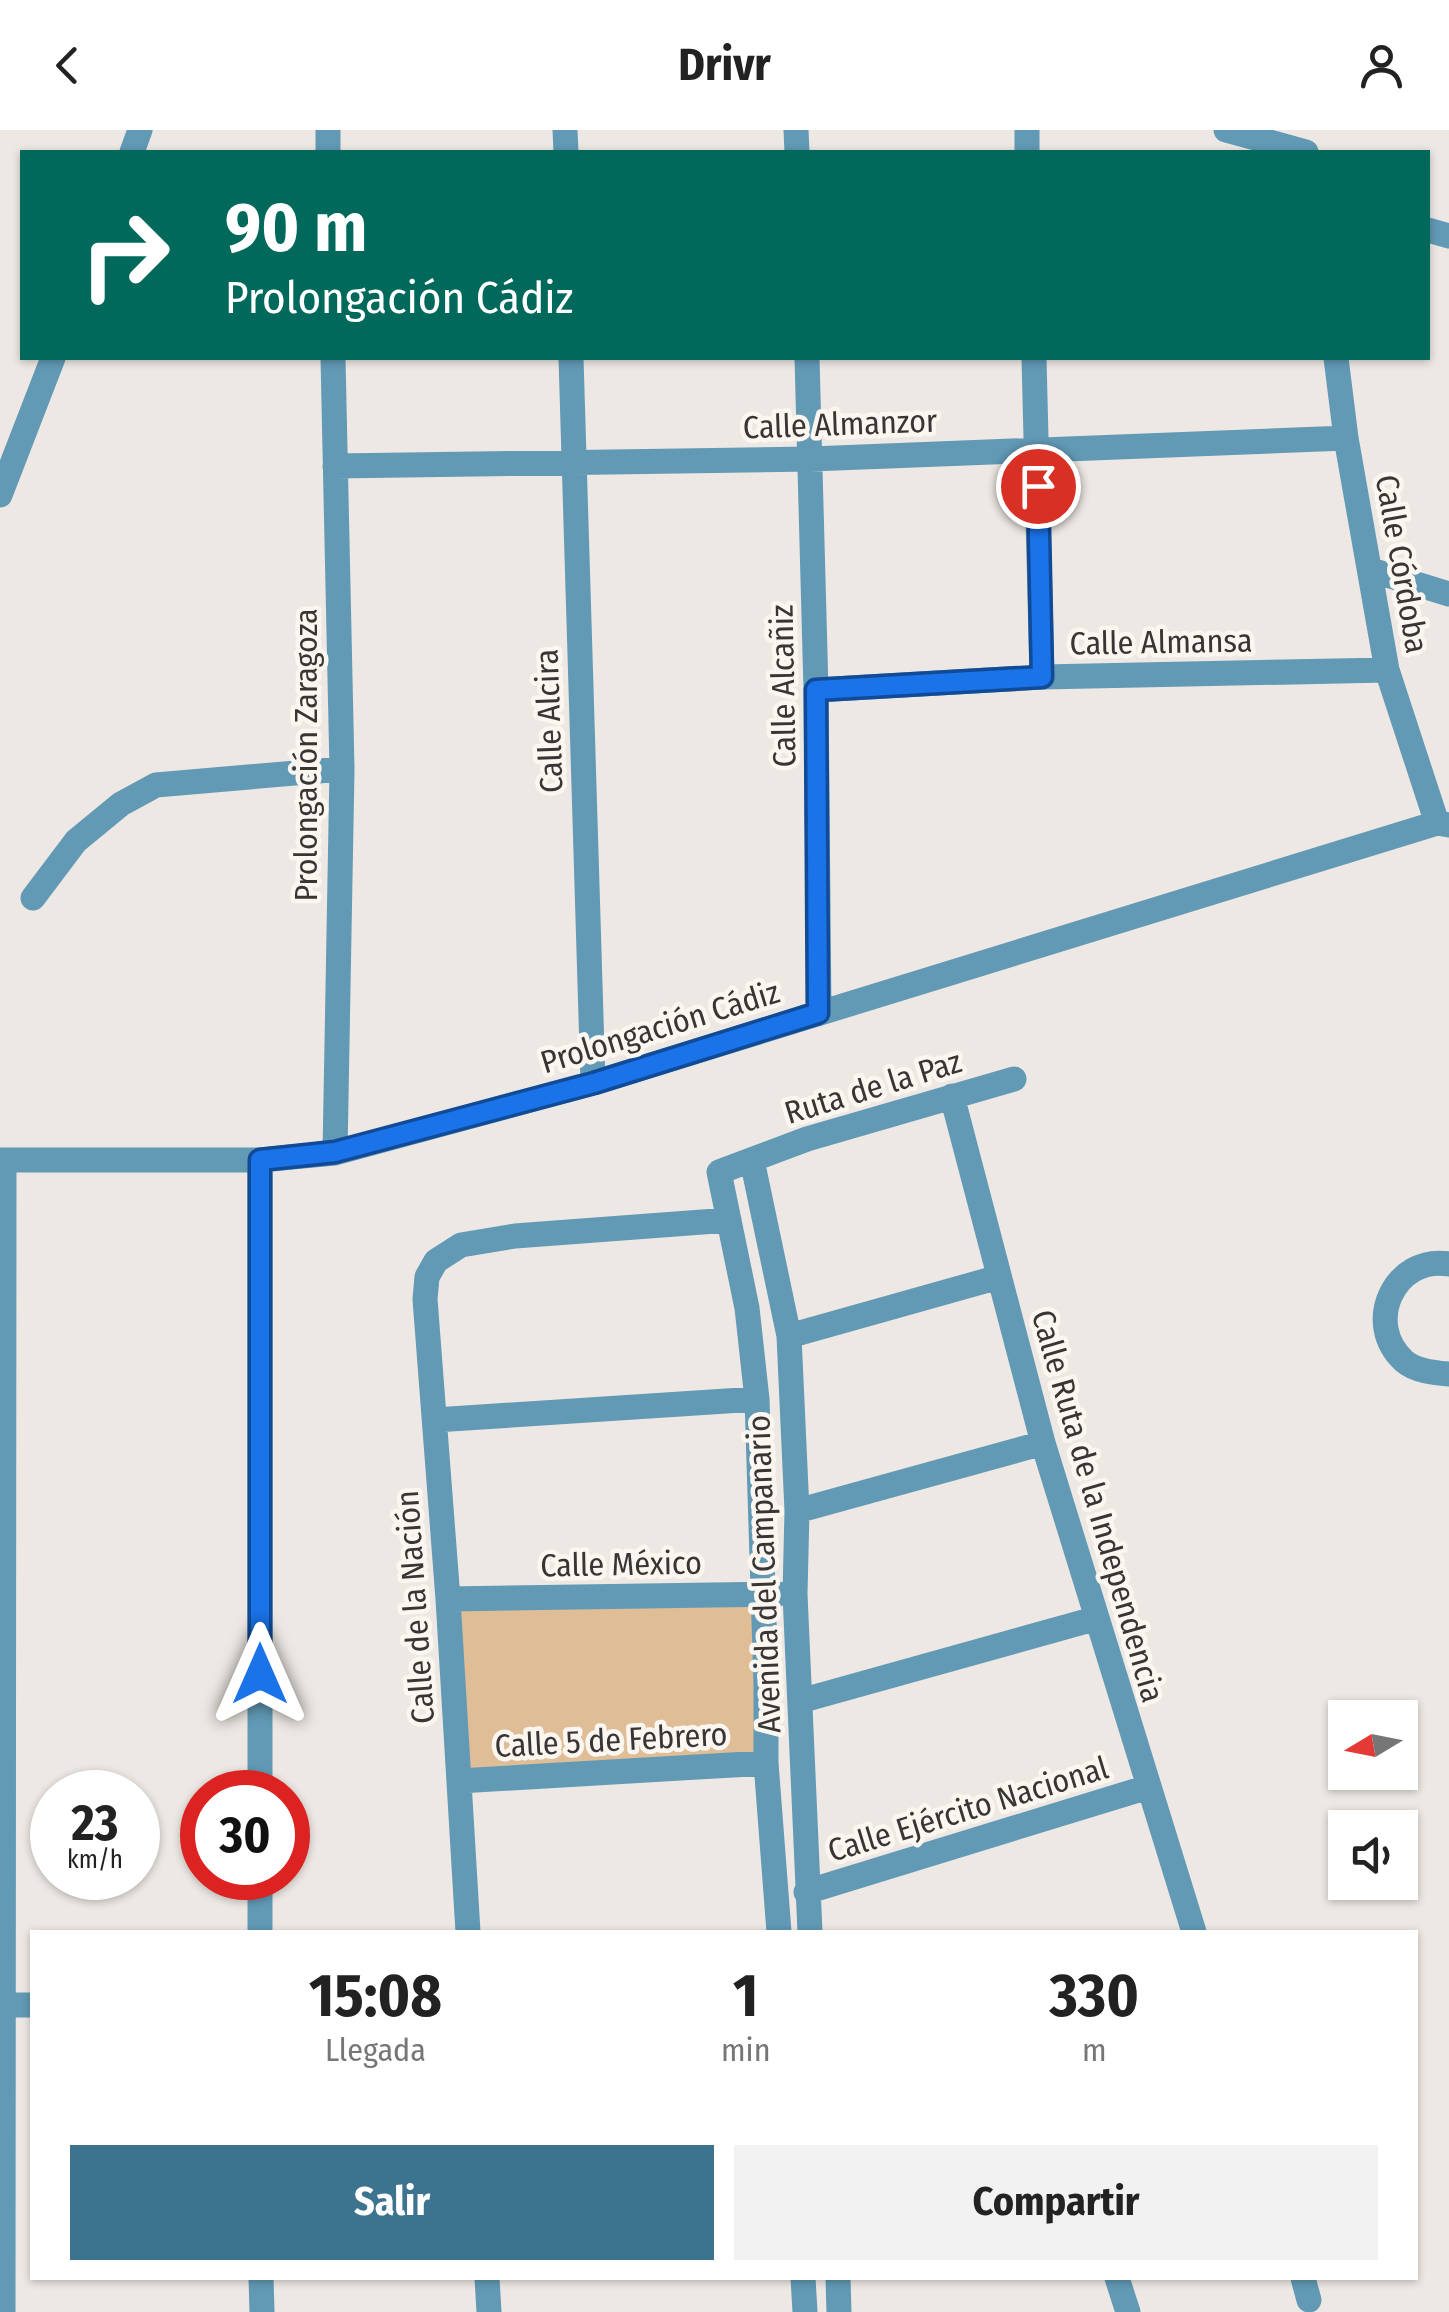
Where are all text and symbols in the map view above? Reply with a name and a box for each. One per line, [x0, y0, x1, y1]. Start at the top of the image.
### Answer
icon: back [40, 38, 95, 93]
text: Drivr [678, 38, 771, 92]
icon: person [1354, 38, 1409, 93]
text: 90 m [225, 186, 367, 270]
icon: right [60, 190, 190, 320]
text: Prolongación Cádiz [225, 271, 573, 325]
street label: Calle Almanzor [742, 402, 938, 446]
pin [996, 444, 1081, 529]
icon: arrive [1011, 459, 1066, 514]
street label: Calle Córdoba [1368, 472, 1436, 656]
street label: Calle Alcañiz [763, 604, 803, 768]
street label: Prolongación Zaragoza [287, 608, 325, 902]
street label: Calle Almansa [1069, 621, 1253, 663]
street label: Calle Alcira [527, 648, 571, 794]
street label: Prolongación Cádiz [536, 973, 784, 1081]
street label: Ruta de la Paz [780, 1042, 966, 1132]
street label: Calle Ruta de la Independencia [1024, 1306, 1172, 1706]
street label: Avenida del Campanario [739, 1414, 789, 1734]
street label: Calle de la Nación [388, 1489, 442, 1725]
street label: Calle México [540, 1544, 702, 1584]
position arrow [208, 1622, 312, 1726]
north arrow [1328, 1700, 1418, 1790]
map controls [1328, 1700, 1418, 1900]
street label: Calle 5 de Febrero [494, 1715, 728, 1765]
street label: Calle Ejército Nacional [823, 1748, 1113, 1870]
speed limit sign: 30 [180, 1770, 310, 1900]
text: 23 [72, 1793, 118, 1853]
button: sound [1328, 1810, 1418, 1900]
text: km/h [67, 1845, 123, 1875]
text: 15:08 [309, 1960, 442, 2032]
text: 1 [733, 1960, 758, 2032]
text: 330 [1049, 1960, 1139, 2032]
text: Llegada [325, 2031, 426, 2069]
text: min [721, 2031, 771, 2069]
text: m [1082, 2031, 1107, 2069]
button: Salir [70, 2145, 714, 2260]
button: Compartir [734, 2145, 1378, 2260]

